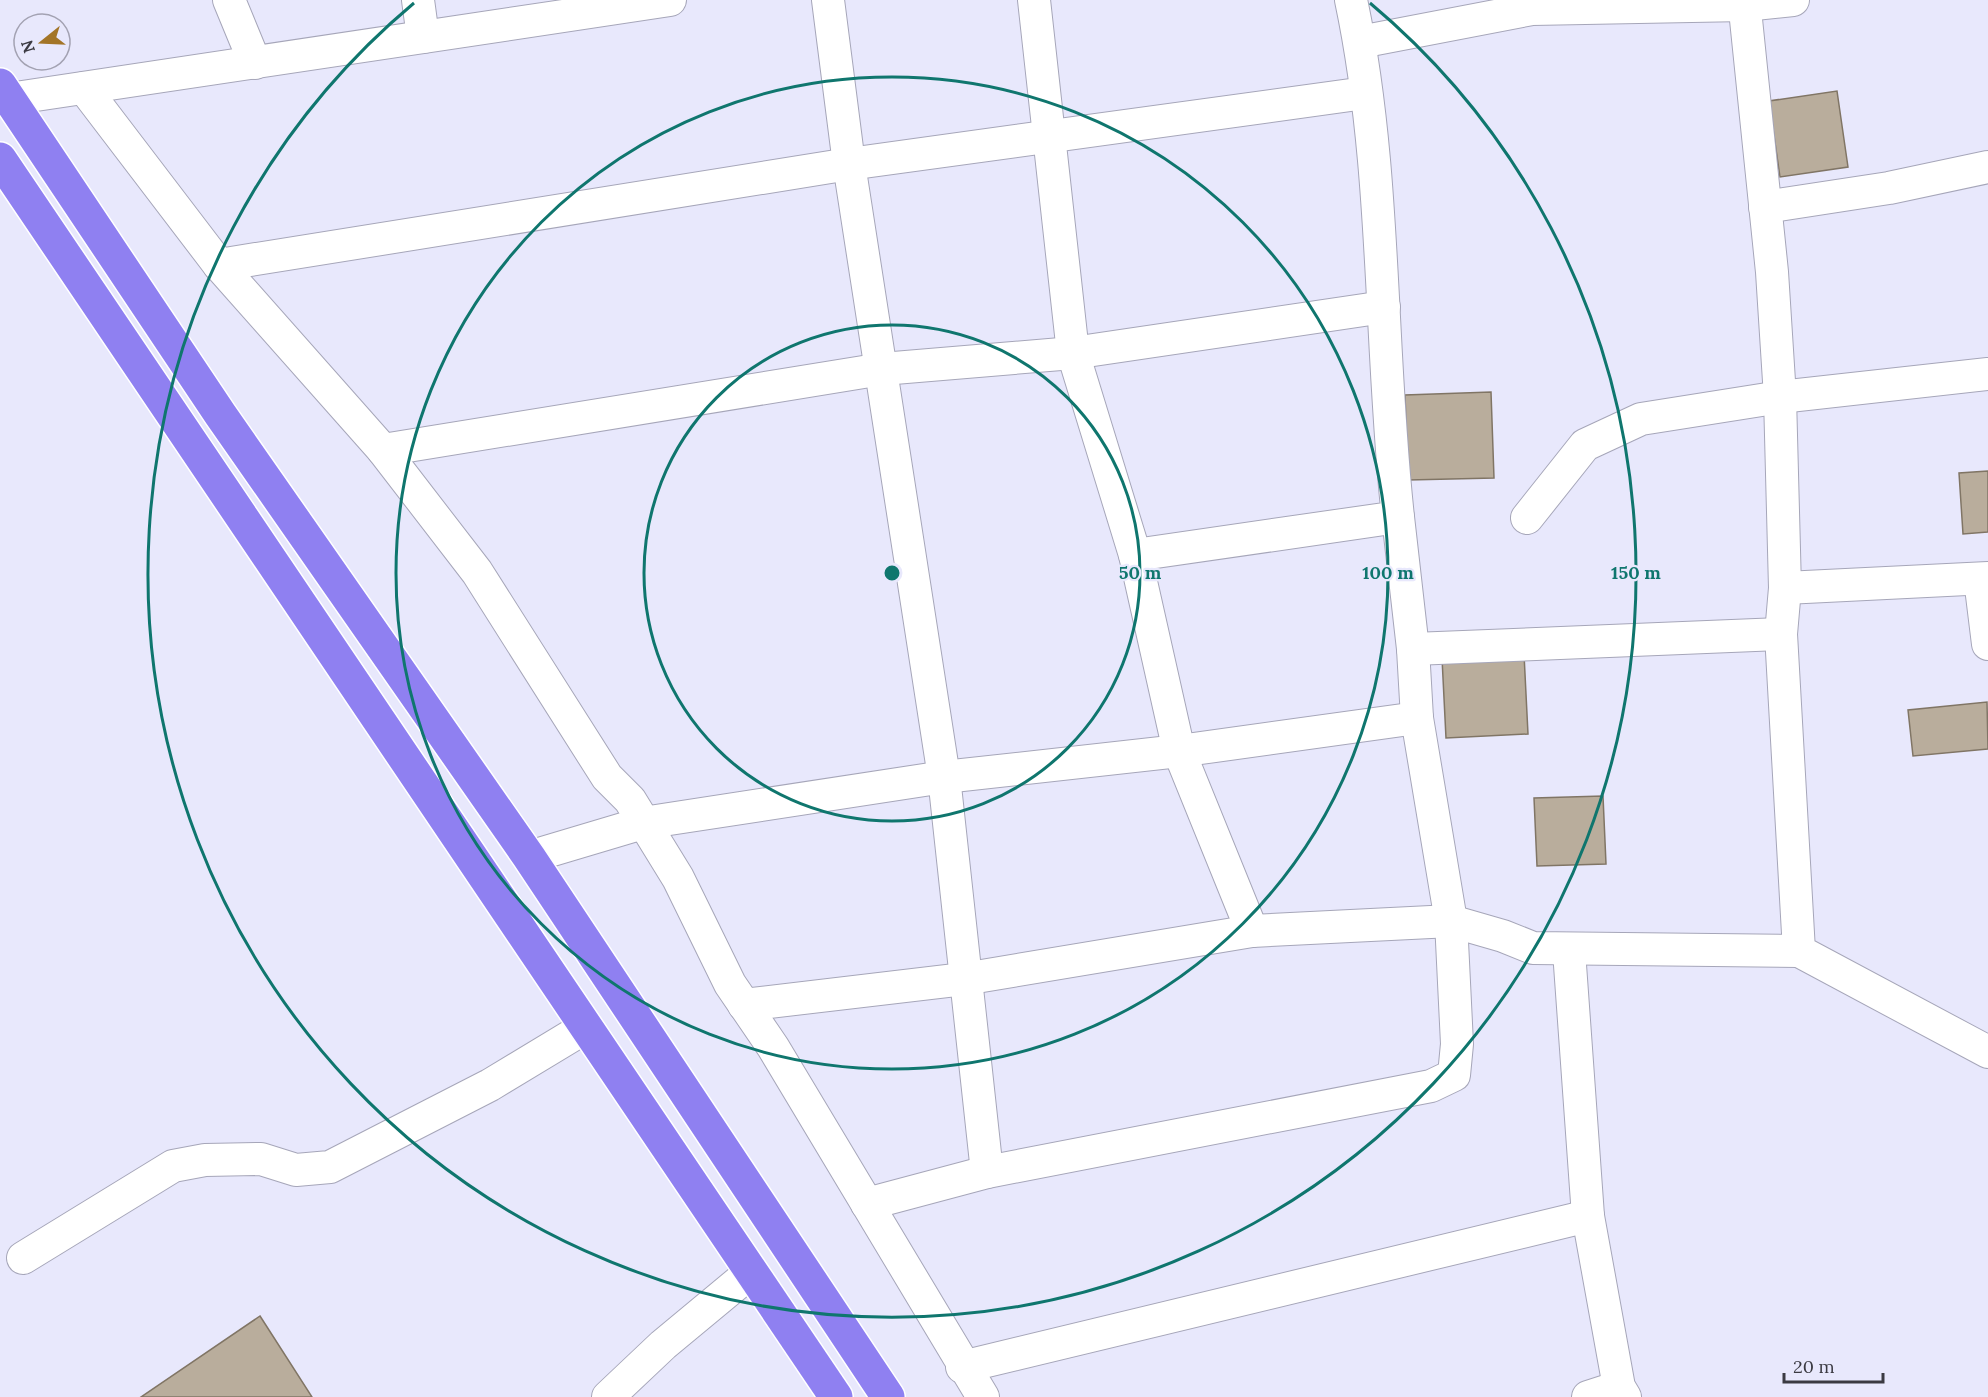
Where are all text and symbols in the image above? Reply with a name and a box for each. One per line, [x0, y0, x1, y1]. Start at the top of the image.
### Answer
north arrow [12, 12, 72, 72]
text: N [16, 38, 39, 56]
text: 50 m [1119, 561, 1162, 584]
text: 100 m [1362, 561, 1414, 584]
text: 150 m [1611, 561, 1661, 584]
centre of rings [882, 563, 902, 583]
scale bar [1784, 1346, 1883, 1384]
text: 20 m [1793, 1355, 1835, 1378]

